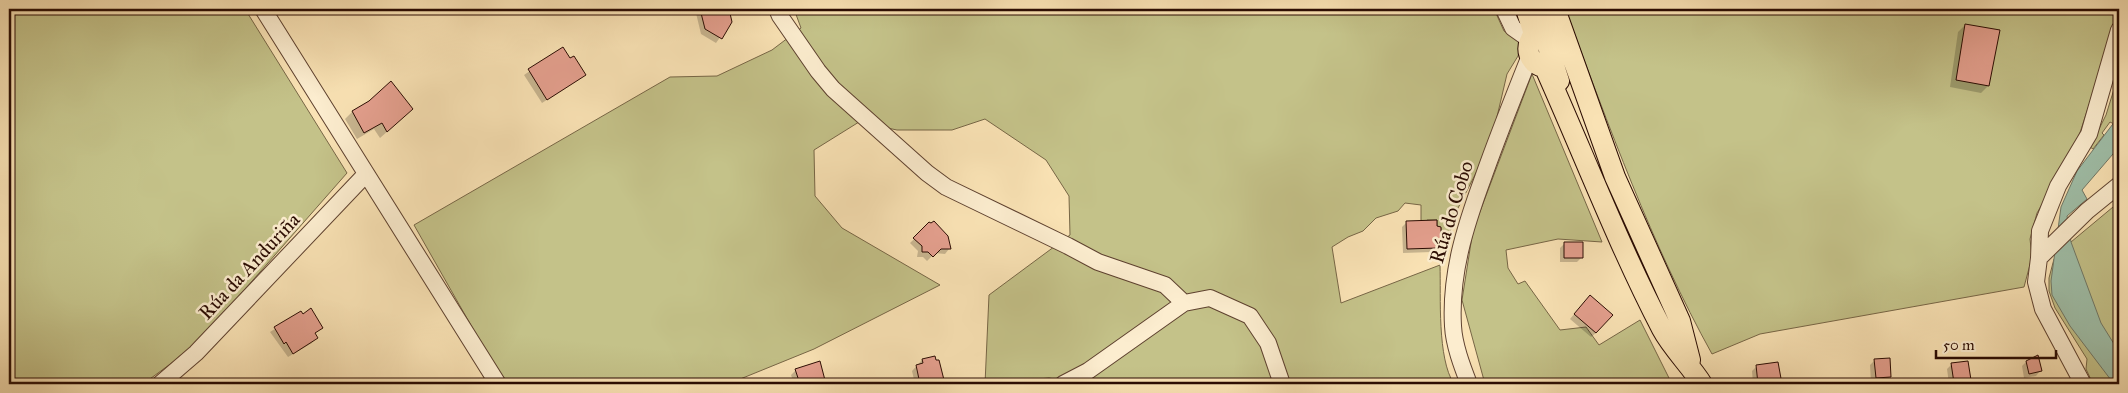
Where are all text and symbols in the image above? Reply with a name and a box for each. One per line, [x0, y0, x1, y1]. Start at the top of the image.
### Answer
street label: Rúa do Cobo [1424, 158, 1478, 266]
street label: Rúa da Anduriña [193, 207, 305, 324]
scale bar [1936, 328, 2056, 360]
text: 50 m [1943, 336, 1975, 354]

